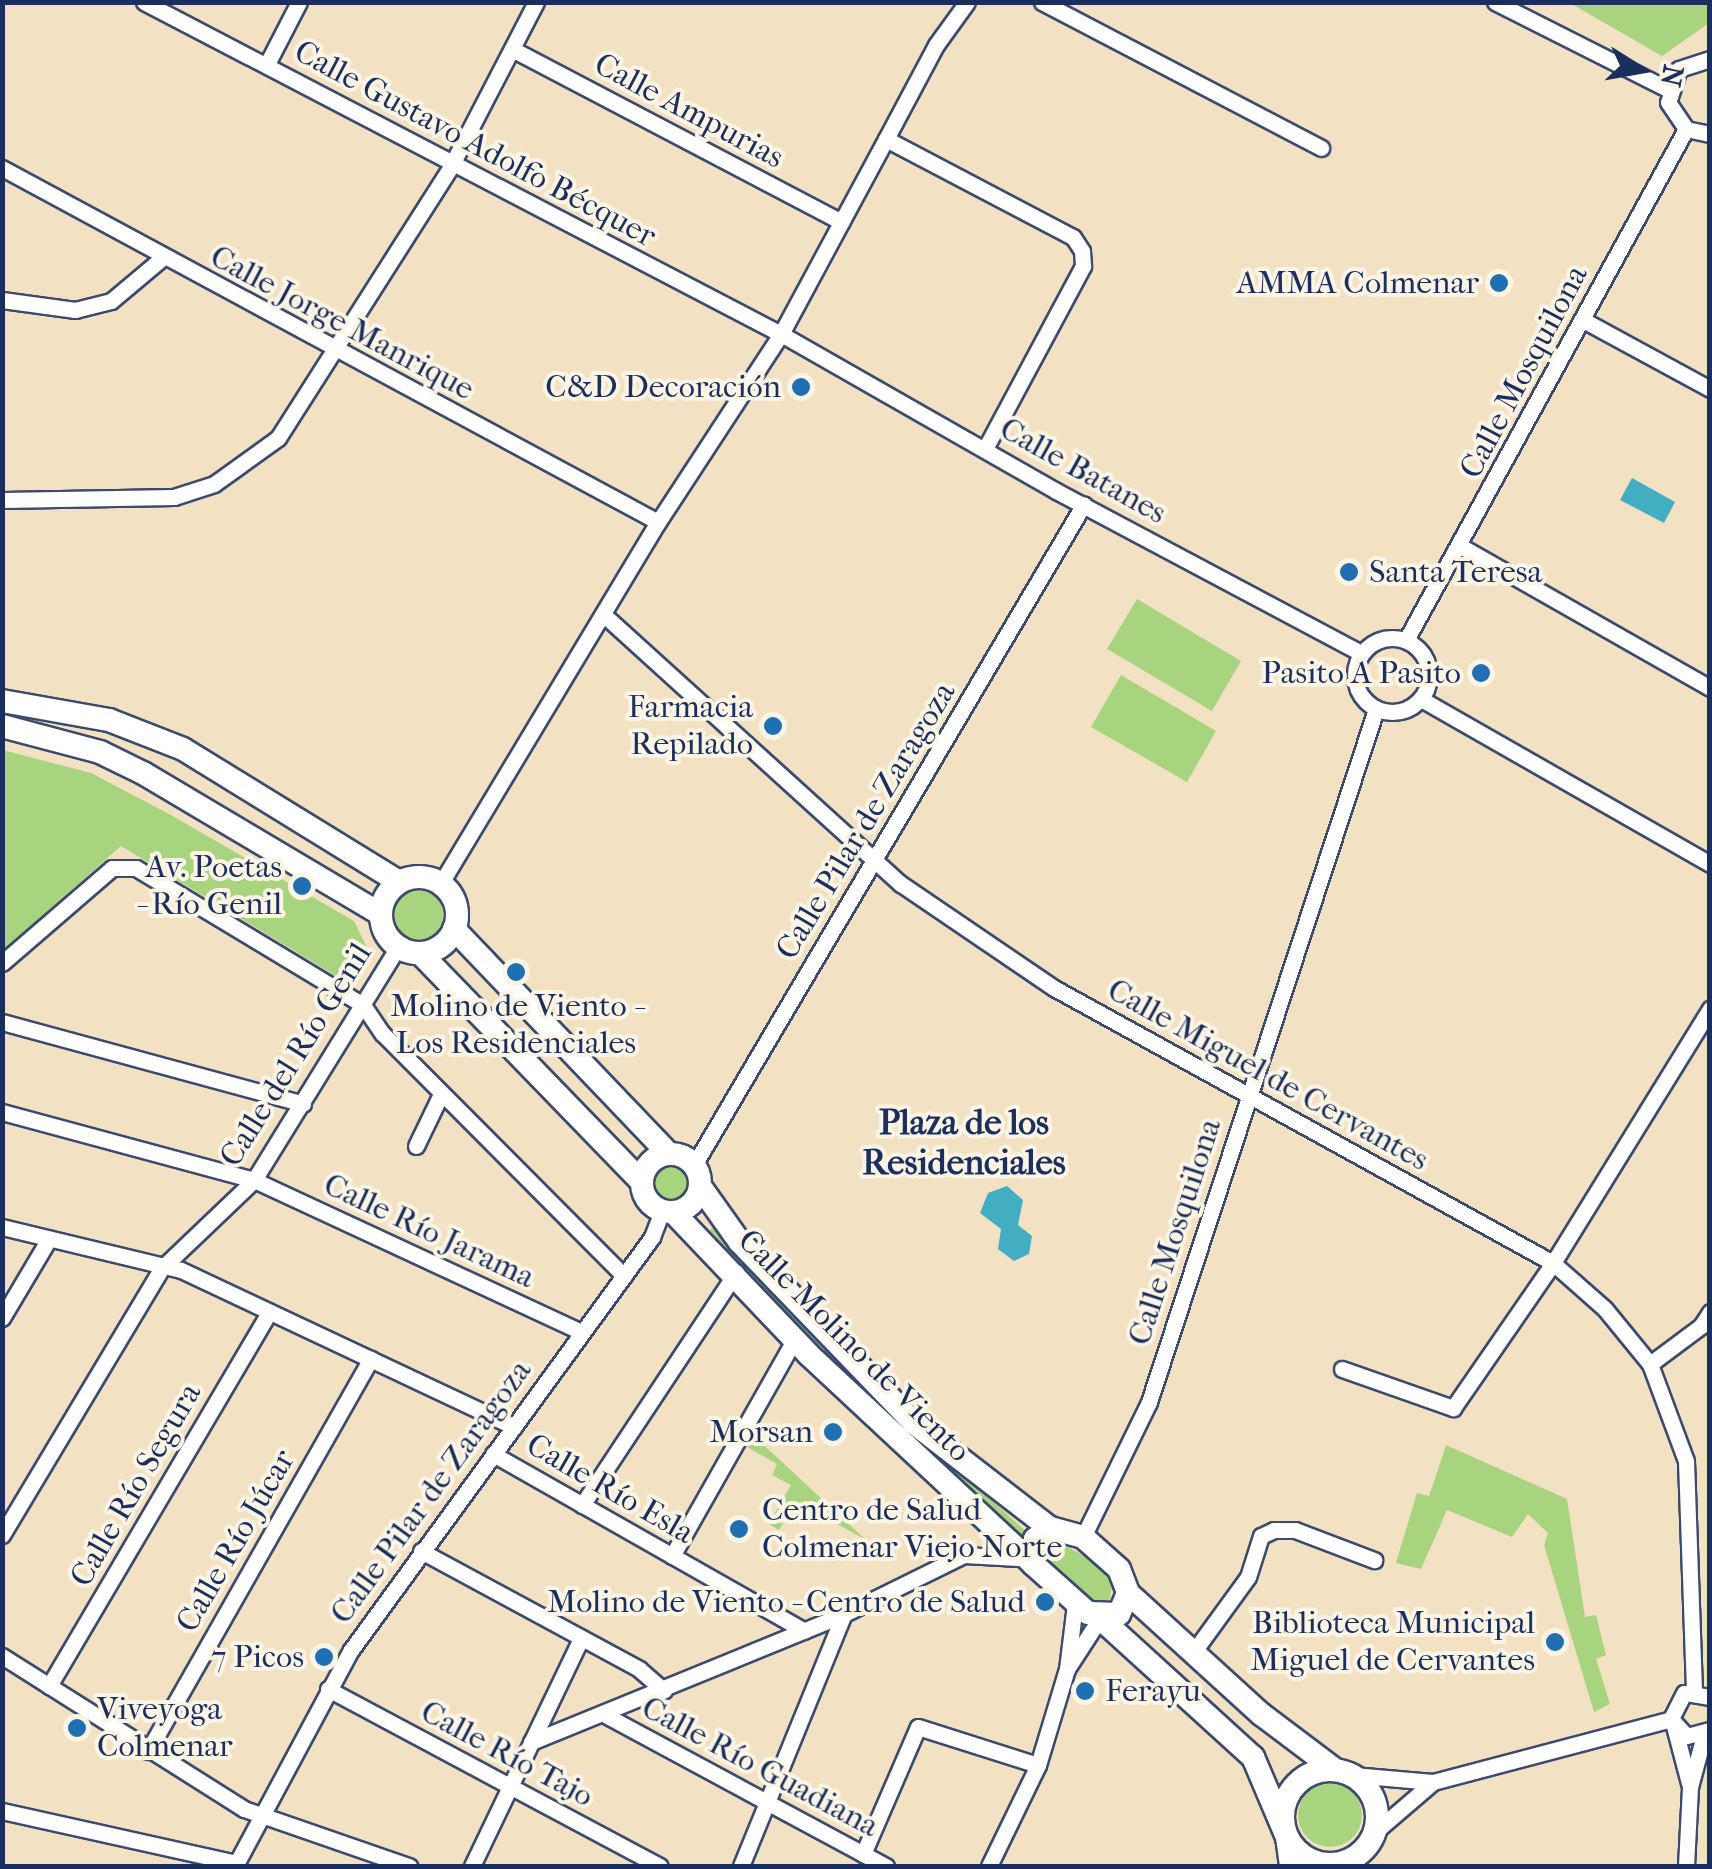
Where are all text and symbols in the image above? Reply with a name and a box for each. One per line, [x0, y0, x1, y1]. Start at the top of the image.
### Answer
north arrow [1592, 20, 1692, 120]
street label: Calle Gustavo Adolfo Bécquer [288, 32, 662, 256]
street label: Calle Ampurias [588, 45, 790, 177]
text: N [1654, 62, 1690, 89]
street label: Calle Jorge Manrique [204, 237, 480, 409]
street label: Calle Mosquilona [1452, 259, 1596, 485]
place label: AMMA Colmenar [1236, 264, 1479, 302]
marker: AMMA Colmenar [1488, 272, 1510, 294]
place label: C&D Decoración [545, 368, 781, 406]
marker: C&D Decoración [790, 376, 812, 398]
street label: Calle Batanes [993, 410, 1173, 532]
place label: Santa Teresa [1369, 553, 1542, 591]
marker: Santa Teresa [1338, 561, 1360, 583]
place label: Pasito A Pasito [1262, 654, 1461, 692]
marker: Pasito A Pasito [1470, 662, 1492, 684]
street label: Calle Pilar de Zaragoza [768, 675, 964, 967]
place label: Farmacia Repilado [628, 689, 753, 764]
marker: Farmacia Repilado [762, 715, 784, 737]
place label: Av. Poetas - Río Genil [136, 849, 282, 924]
marker: Av. Poetas - Río Genil [291, 875, 313, 897]
street label: Calle del Río Genil [212, 936, 380, 1174]
marker: Molino de Viento - Los Residenciales [505, 961, 527, 983]
street label: Calle Miguel de Cervantes [1101, 971, 1435, 1179]
place label: Molino de Viento - Los Residenciales [390, 988, 642, 1063]
district label: Plaza de los Residenciales [862, 1102, 1066, 1184]
street label: Calle Mosquilona [1120, 1114, 1230, 1350]
street label: Calle Río Jarama [318, 1165, 540, 1297]
street label: Calle Molino de Viento [730, 1222, 978, 1470]
street label: Calle Pilar de Zaragoza [322, 1353, 540, 1631]
street label: Calle Río Segura [62, 1376, 210, 1594]
place label: Morsan [709, 1413, 813, 1451]
marker: Morsan [822, 1421, 844, 1443]
street label: Calle Río Esla [519, 1426, 701, 1552]
street label: Calle Río Júcar [168, 1443, 304, 1639]
place label: Centro de Salud Colmenar Viejo Norte [762, 1492, 1062, 1567]
marker: Centro de Salud Colmenar Viejo Norte [726, 1516, 752, 1542]
place label: Molino de Viento - Centro de Salud [547, 1583, 1025, 1621]
marker: Molino de Viento - Centro de Salud [1034, 1591, 1056, 1613]
place label: Biblioteca Municipal Miguel de Cervantes [1250, 1605, 1535, 1680]
marker: Biblioteca Municipal Miguel de Cervantes [1544, 1631, 1566, 1653]
place label: 7 Picos [211, 1638, 304, 1676]
marker: 7 Picos [313, 1646, 335, 1668]
place label: Ferayu [1105, 1672, 1201, 1710]
marker: Ferayu [1074, 1680, 1096, 1702]
street label: Calle Río Guadiana [635, 1688, 885, 1846]
place label: Viveyoga Colmenar [97, 1691, 233, 1766]
street label: Calle Río Tajo [414, 1692, 600, 1816]
marker: Viveyoga Colmenar [66, 1717, 88, 1739]

